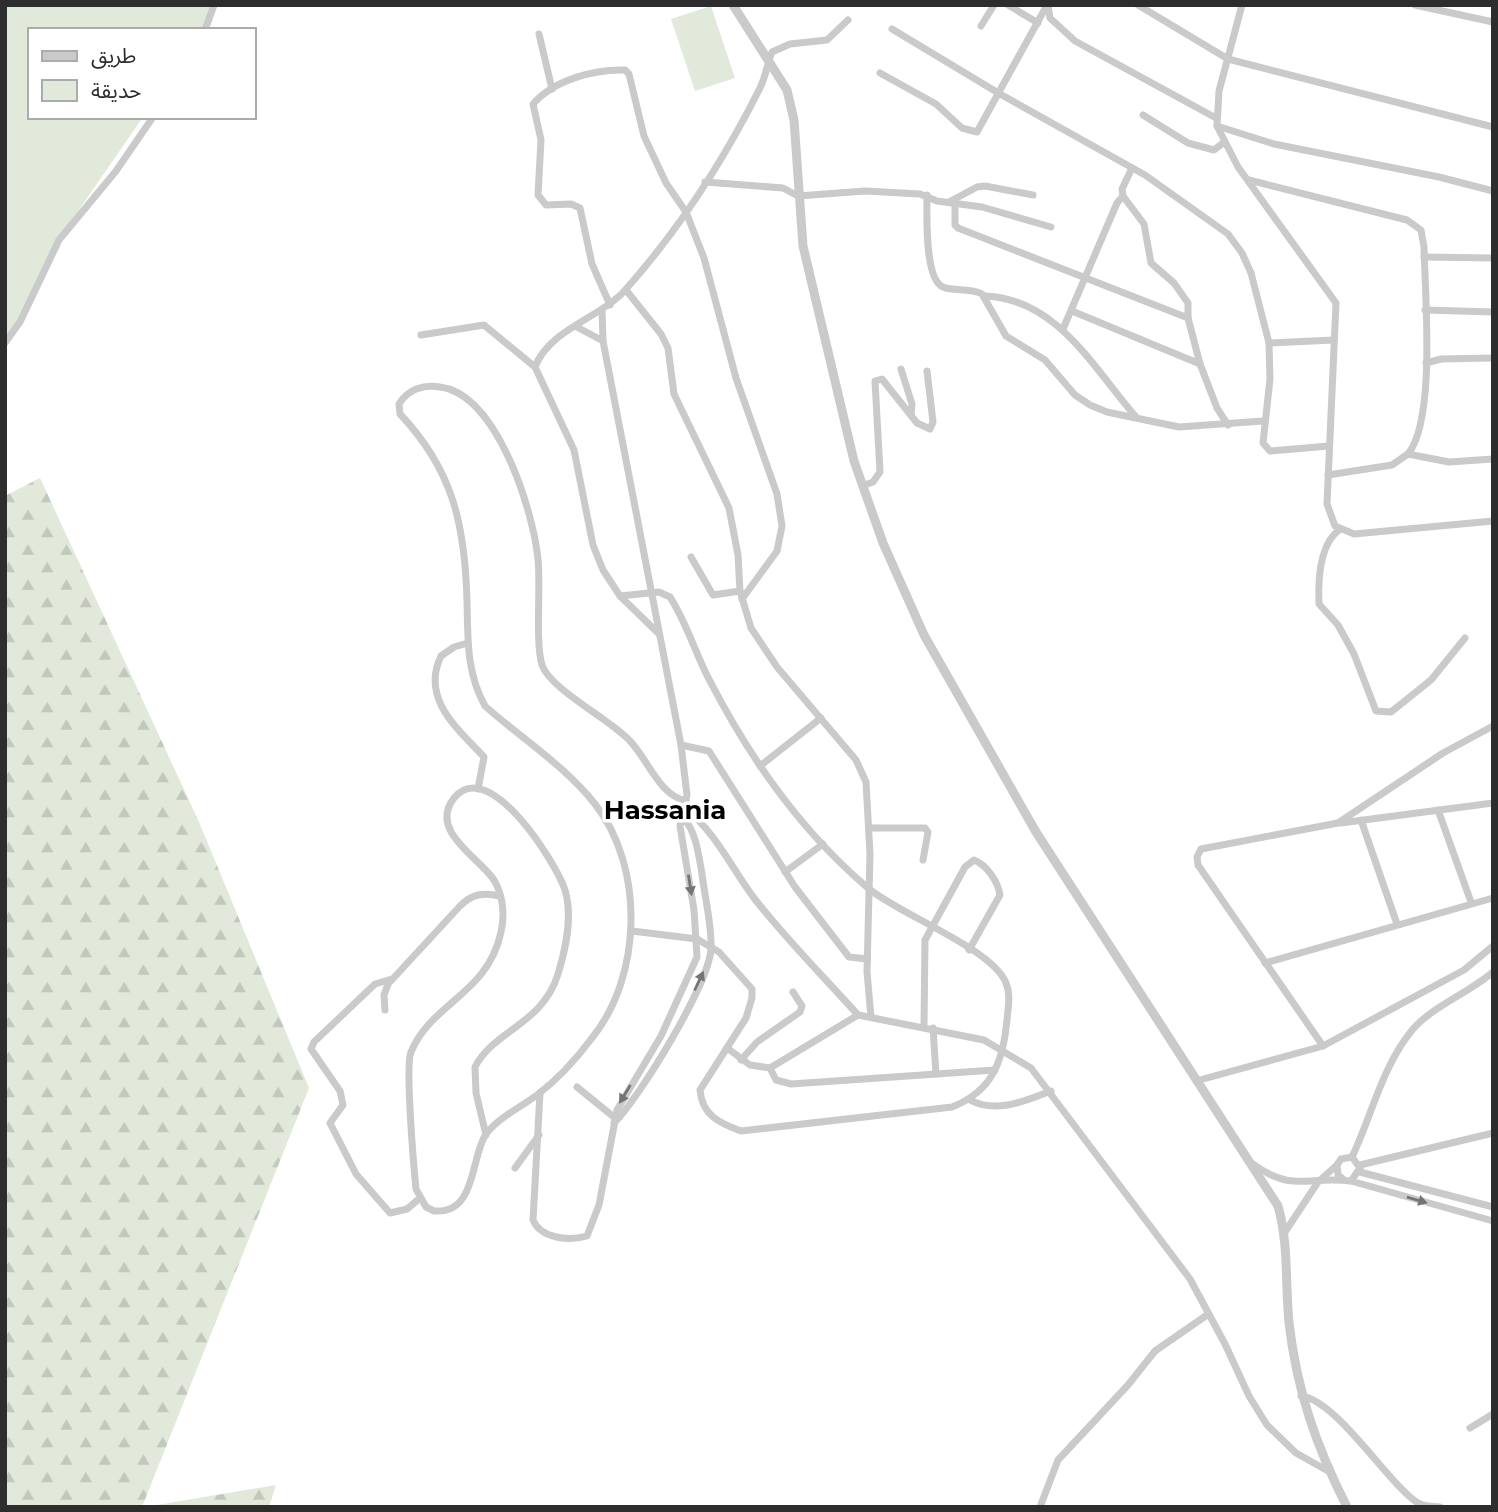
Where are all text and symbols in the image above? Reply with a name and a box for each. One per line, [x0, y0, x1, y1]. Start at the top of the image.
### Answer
legend [28, 28, 256, 119]
text: طريق [91, 43, 136, 69]
text: حديقة [91, 78, 141, 103]
district label: Hassania [604, 794, 726, 826]
one-way arrow [685, 874, 696, 896]
one-way arrow [694, 971, 705, 992]
one-way arrow [620, 1084, 632, 1104]
one-way arrow [1407, 1195, 1428, 1205]

